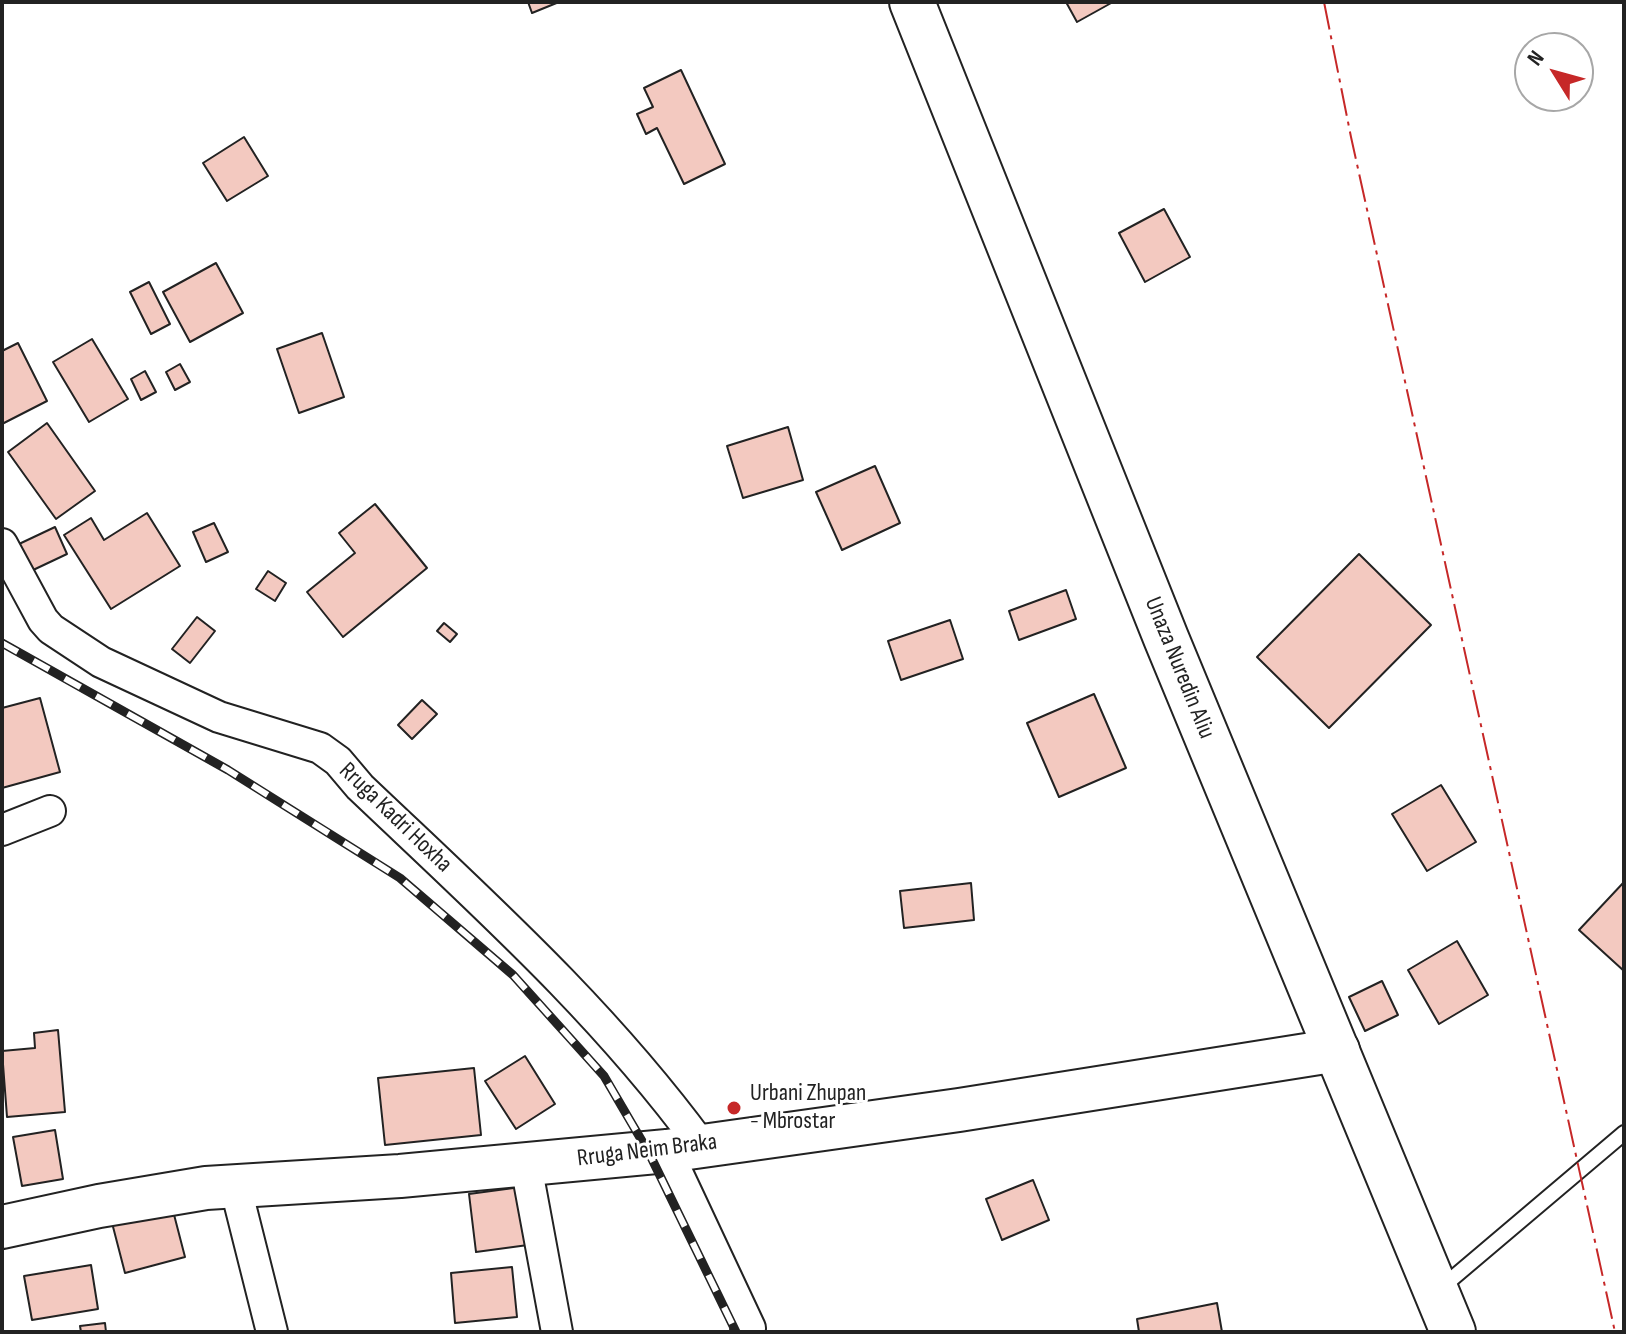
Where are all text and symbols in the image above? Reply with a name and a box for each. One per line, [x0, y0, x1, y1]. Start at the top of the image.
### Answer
north arrow [1514, 32, 1594, 112]
text: N [1522, 46, 1550, 71]
street label: Unaza Nuredin Aliu [1138, 593, 1220, 743]
street label: Rruga Kadri Hoxha [333, 757, 457, 879]
place label: Urbani Zhupan - Mbrostar [750, 1080, 866, 1136]
marker: Urbani Zhupan - Mbrostar [725, 1099, 743, 1117]
street label: Rruga Neim Braka [575, 1128, 719, 1174]

